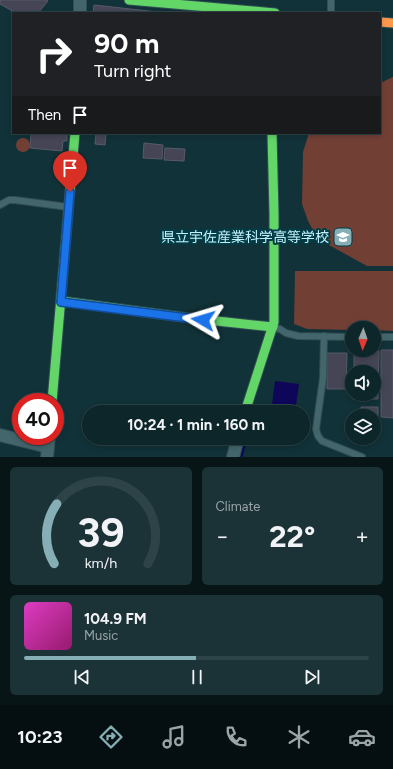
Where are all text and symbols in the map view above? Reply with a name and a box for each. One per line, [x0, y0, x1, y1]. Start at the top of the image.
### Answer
text: 90 m [94, 26, 159, 60]
icon: right [28, 28, 80, 80]
text: Turn right [94, 60, 171, 82]
icon: arrive [69, 104, 91, 126]
text: Then [28, 106, 61, 124]
pin [53, 151, 87, 192]
icon: arrive [59, 157, 81, 179]
school or university icon: 県立宇佐産業科学高等学校 [332, 226, 354, 248]
place label: 県立宇佐産業科学高等学校 [161, 229, 329, 246]
position arrow [182, 299, 224, 341]
north arrow [345, 321, 381, 357]
map controls [345, 321, 381, 445]
button: sound [345, 365, 381, 401]
speed limit sign: 40 [12, 393, 64, 445]
button: layers [345, 409, 381, 445]
text: 10:24 · 1 min · 160 m [127, 416, 265, 434]
text: Climate [216, 499, 260, 514]
text: 39 [77, 507, 124, 557]
text: 22° [269, 518, 315, 555]
text: − [216, 523, 229, 550]
text: + [355, 523, 369, 550]
text: km/h [84, 554, 117, 572]
text: 104.9 FM [84, 610, 147, 628]
text: Music [84, 628, 118, 643]
icon: previous [71, 666, 93, 688]
icon: pause [186, 666, 208, 688]
icon: next [301, 666, 323, 688]
icon: directions [97, 723, 125, 751]
icon: music [160, 723, 188, 751]
icon: phone [222, 723, 250, 751]
icon: climate [285, 723, 313, 751]
icon: car [348, 723, 376, 751]
text: 10:23 [17, 726, 62, 748]

